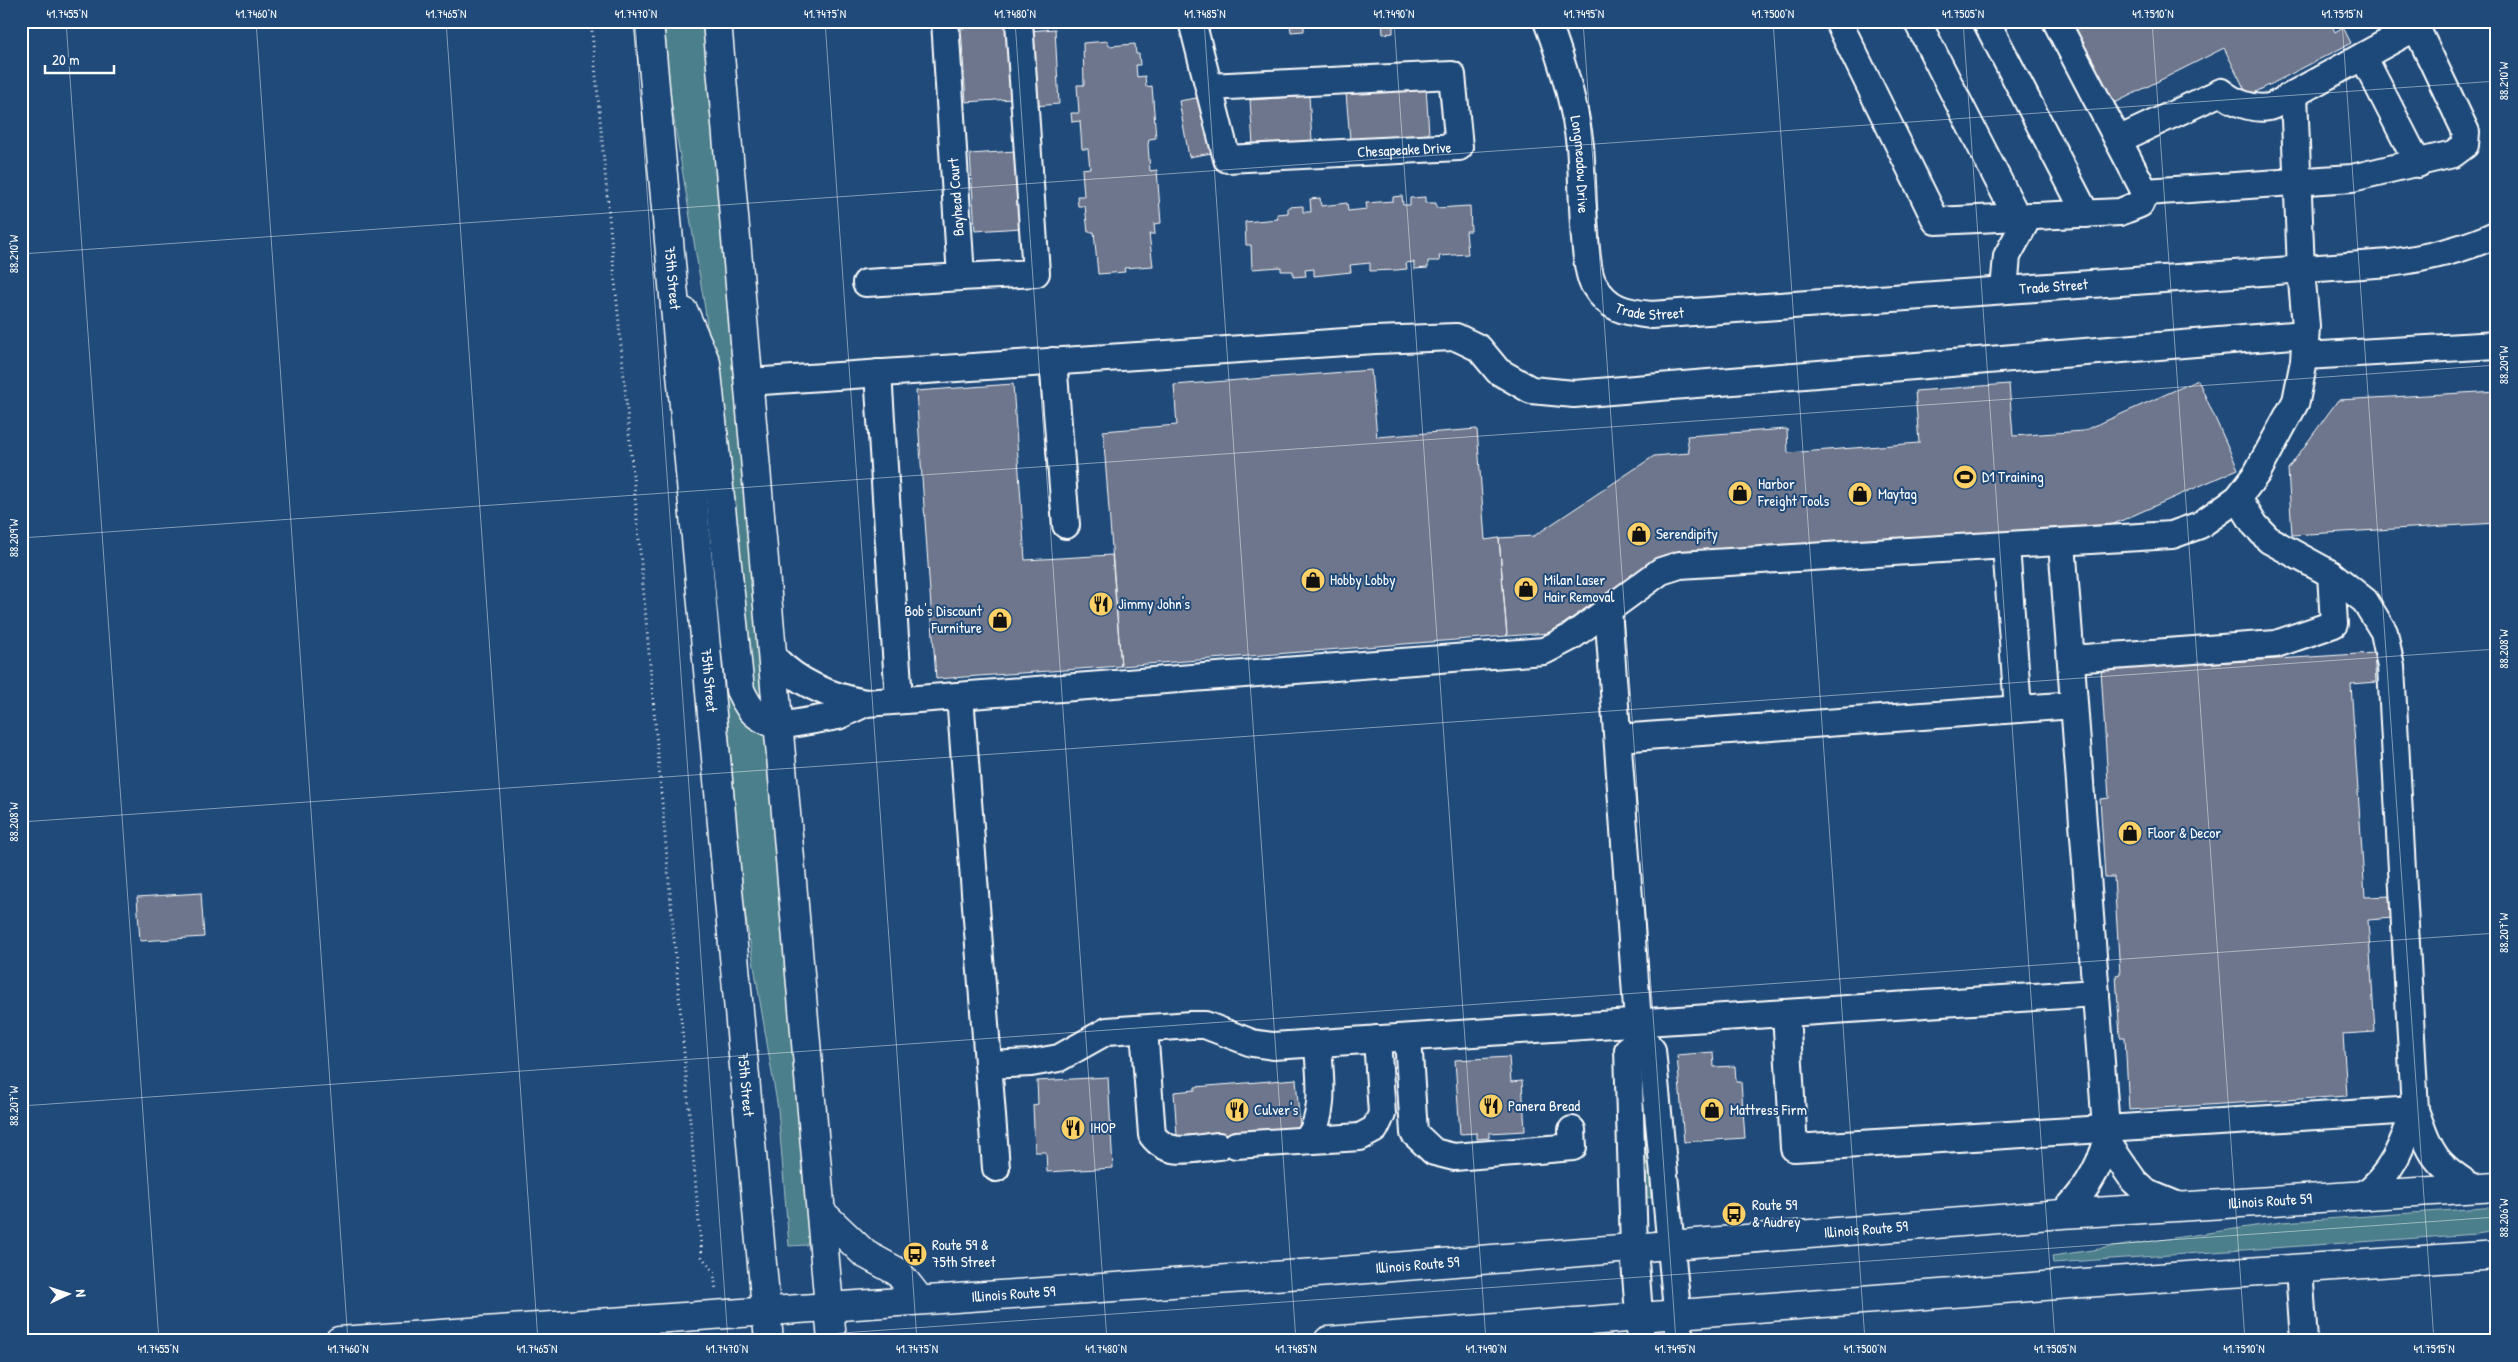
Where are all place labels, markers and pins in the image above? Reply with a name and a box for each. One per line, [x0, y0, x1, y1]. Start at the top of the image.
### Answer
sports icon: D1 Training [1952, 464, 1978, 490]
place label: D1 Training [1982, 466, 2044, 487]
place label: Harbor Freight Tools [1757, 473, 1829, 511]
shop icon: Harbor Freight Tools [1727, 480, 1753, 506]
shop icon: Maytag [1847, 481, 1873, 507]
place label: Maytag [1878, 483, 1917, 504]
shop icon: Serendipity [1626, 521, 1652, 547]
place label: Serendipity [1656, 523, 1718, 544]
shop icon: Hobby Lobby [1300, 567, 1326, 593]
place label: Hobby Lobby [1330, 569, 1396, 590]
place label: Milan Laser Hair Removal [1544, 569, 1614, 607]
shop icon: Milan Laser Hair Removal [1513, 576, 1539, 602]
restaurant icon: Jimmy John's [1088, 591, 1114, 617]
place label: Jimmy John's [1118, 593, 1190, 614]
place label: Bob's Discount Furniture [904, 600, 983, 638]
shop icon: Bob's Discount Furniture [987, 607, 1013, 633]
shop icon: Floor & Decor [2117, 820, 2143, 846]
place label: Floor & Decor [2147, 822, 2221, 843]
restaurant icon: Panera Bread [1478, 1093, 1504, 1119]
place label: Panera Bread [1508, 1095, 1580, 1116]
restaurant icon: Culver's [1224, 1097, 1250, 1123]
shop icon: Mattress Firm [1699, 1097, 1725, 1123]
place label: Culver's [1254, 1099, 1298, 1120]
place label: Mattress Firm [1730, 1099, 1807, 1120]
restaurant icon: IHOP [1060, 1115, 1086, 1141]
place label: IHOP [1090, 1117, 1116, 1138]
place label: Route 59 & Audrey [1752, 1194, 1801, 1232]
bus stop icon: Route 59 & Audrey [1721, 1201, 1747, 1227]
place label: Route 59 & 75th Street [932, 1234, 996, 1272]
bus stop icon: Route 59 & 75th Street [902, 1241, 928, 1267]

